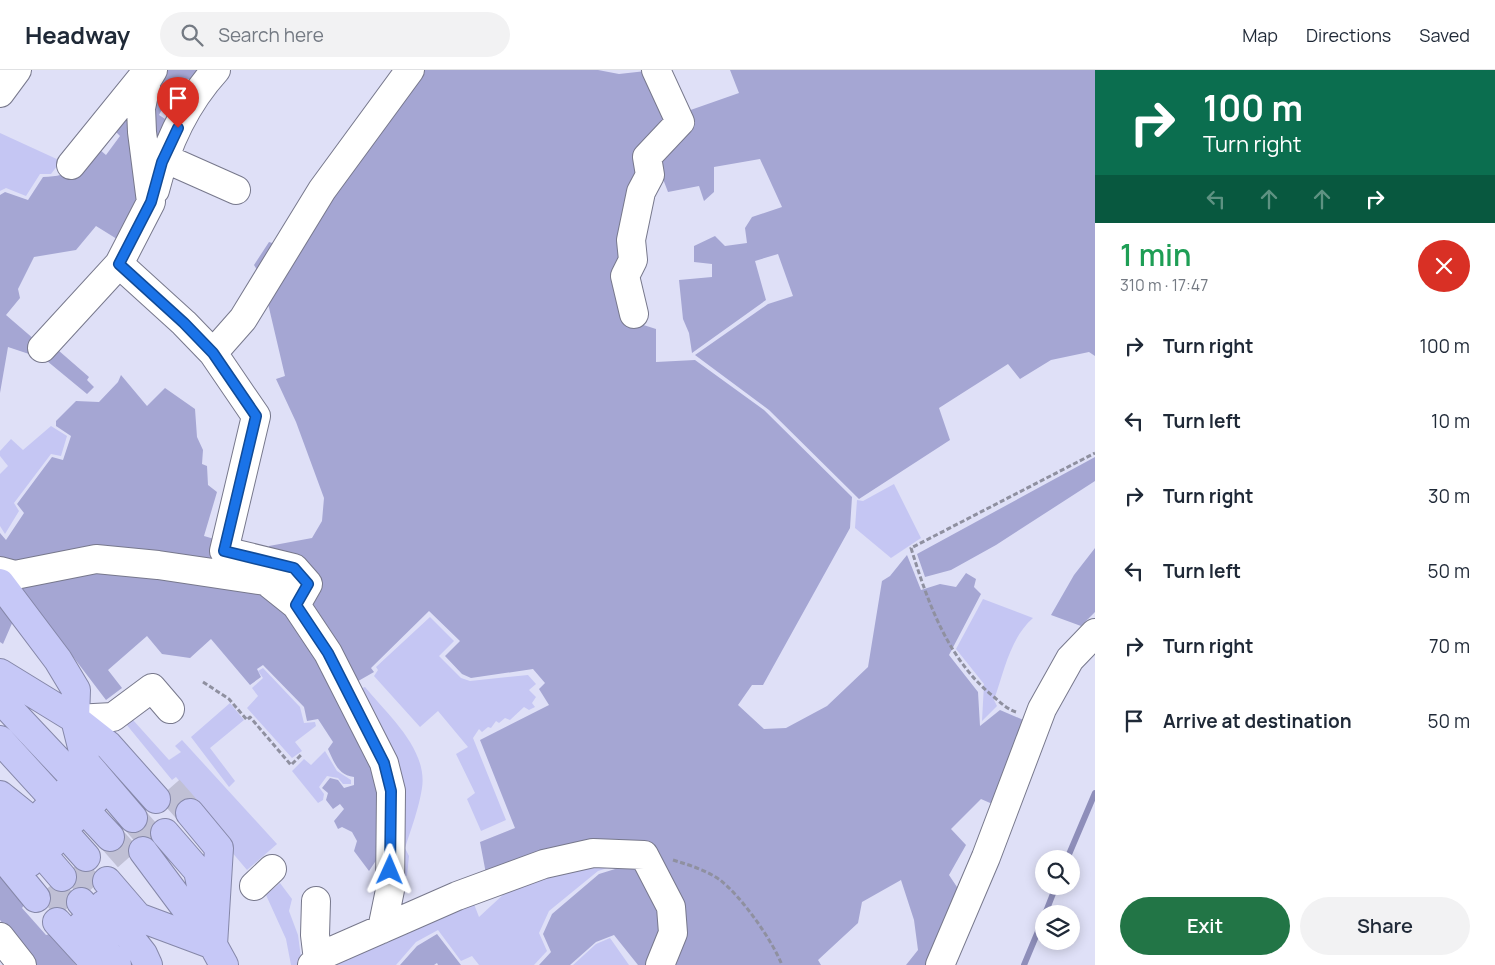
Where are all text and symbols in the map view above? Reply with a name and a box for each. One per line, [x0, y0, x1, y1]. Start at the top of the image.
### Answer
search box [160, 12, 510, 57]
text: Headway [25, 18, 130, 51]
icon: search [178, 21, 206, 49]
text: Search here [218, 22, 324, 48]
text: Map [1242, 23, 1278, 47]
text: Directions [1306, 23, 1391, 47]
text: Saved [1419, 23, 1470, 47]
pin [157, 77, 199, 128]
icon: arrive [164, 84, 192, 112]
text: 100 m [1203, 84, 1303, 132]
icon: right [1120, 90, 1185, 155]
text: Turn right [1203, 129, 1301, 159]
icon: left [1202, 185, 1230, 213]
icon: ahead [1255, 185, 1283, 213]
icon: ahead [1308, 185, 1336, 213]
icon: right [1361, 185, 1389, 213]
text: 1 min [1120, 234, 1192, 275]
button: close [1418, 240, 1470, 292]
text: 310 m · 17:47 [1120, 274, 1208, 296]
icon: right [1120, 332, 1148, 360]
text: Turn right [1163, 333, 1253, 359]
text: 100 m [1419, 333, 1470, 359]
icon: left [1120, 407, 1148, 435]
text: Turn left [1163, 408, 1241, 434]
text: 10 m [1431, 408, 1470, 434]
icon: right [1120, 482, 1148, 510]
text: Turn right [1163, 483, 1253, 509]
text: 30 m [1428, 483, 1470, 509]
icon: left [1120, 557, 1148, 585]
text: Turn left [1163, 558, 1241, 584]
text: 50 m [1428, 558, 1470, 584]
icon: right [1120, 632, 1148, 660]
text: Turn right [1163, 633, 1253, 659]
text: 70 m [1429, 633, 1470, 659]
icon: arrive [1120, 707, 1148, 735]
text: Arrive at destination [1163, 708, 1352, 734]
text: 50 m [1428, 708, 1470, 734]
position arrow [363, 843, 415, 895]
map controls [1035, 850, 1080, 950]
button: search [1035, 850, 1080, 895]
button: Exit [1120, 897, 1290, 955]
button: Share [1300, 897, 1470, 955]
button: layers [1035, 905, 1080, 950]

